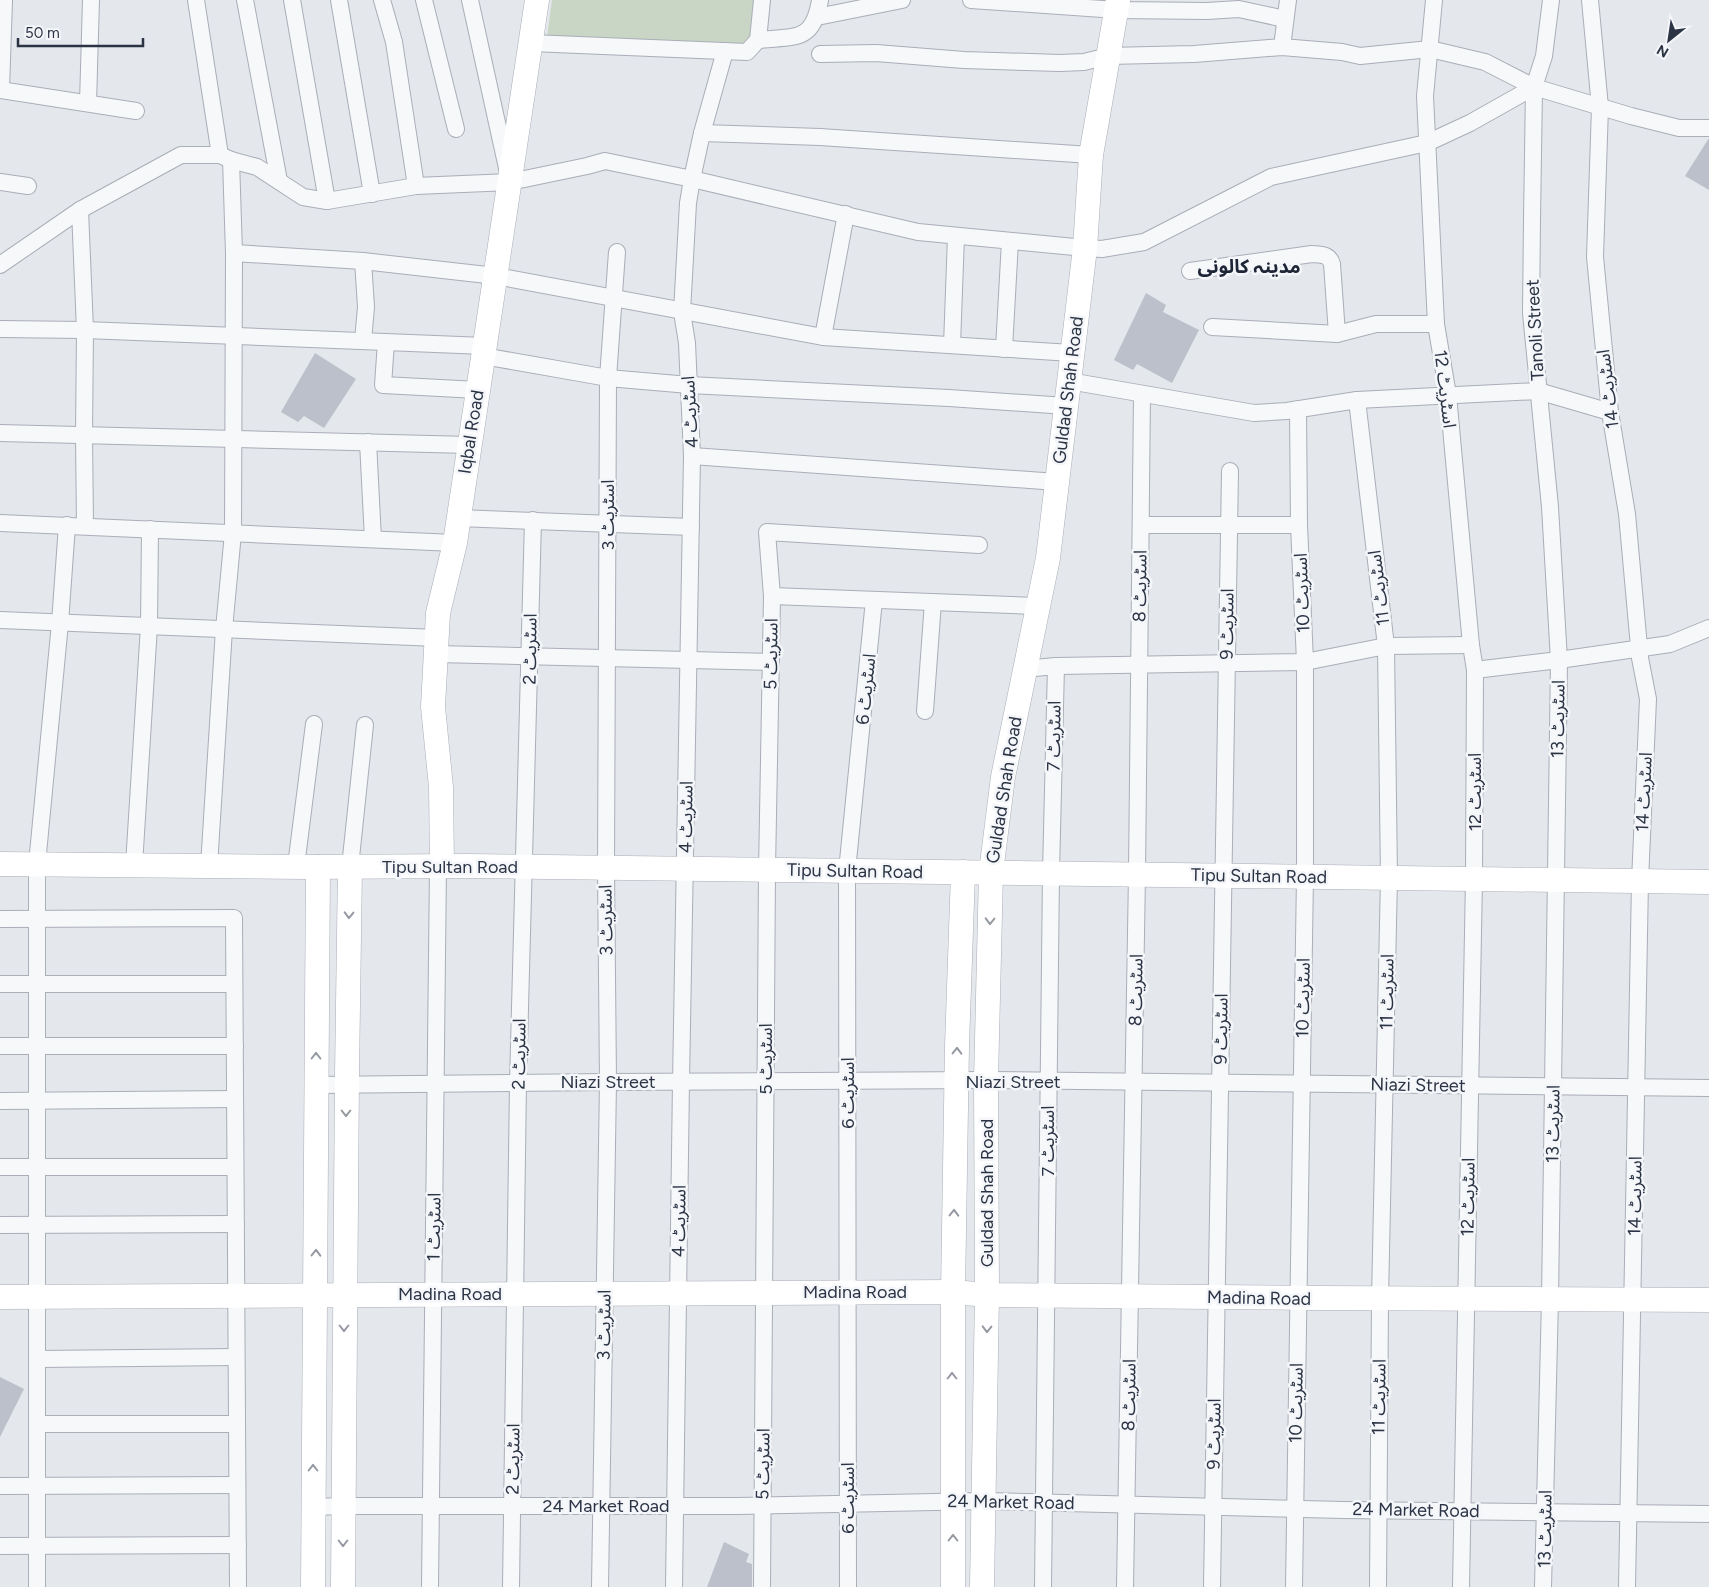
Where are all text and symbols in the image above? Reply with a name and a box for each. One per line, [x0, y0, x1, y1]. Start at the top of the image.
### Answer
scale bar [18, 15, 142, 47]
north arrow [1644, 15, 1694, 65]
text: 50 m [25, 24, 60, 42]
text: N [1654, 41, 1672, 61]
district label: مدینہ کالونی [1197, 255, 1301, 278]
street label: Tanoli Street [1521, 279, 1549, 381]
street label: Guldad Shah Road [1048, 315, 1088, 465]
street label: اسٹریٹ 14 [1592, 348, 1624, 430]
street label: اسٹریٹ 12 [1429, 349, 1461, 429]
street label: اسٹریٹ 4 [677, 375, 703, 449]
street label: Iqbal Road [453, 388, 489, 476]
street label: اسٹریٹ 3 [597, 480, 619, 551]
street label: اسٹریٹ 11 [1363, 549, 1395, 627]
street label: اسٹریٹ 8 [1128, 550, 1152, 622]
street label: اسٹریٹ 10 [1290, 553, 1314, 633]
street label: اسٹریٹ 9 [1215, 588, 1239, 660]
street label: اسٹریٹ 2 [518, 613, 542, 685]
street label: اسٹریٹ 5 [759, 618, 783, 690]
street label: اسٹریٹ 6 [851, 652, 881, 726]
street label: اسٹریٹ 13 [1546, 680, 1570, 758]
street label: اسٹریٹ 7 [1042, 700, 1066, 772]
street label: Guldad Shah Road [982, 715, 1026, 865]
street label: اسٹریٹ 14 [1631, 752, 1657, 832]
street label: اسٹریٹ 12 [1464, 753, 1486, 831]
street label: اسٹریٹ 4 [674, 781, 698, 853]
street label: Tipu Sultan Road [382, 856, 518, 878]
street label: Tipu Sultan Road [787, 859, 923, 883]
street label: Tipu Sultan Road [1191, 864, 1327, 888]
street label: اسٹریٹ 3 [594, 884, 618, 956]
one-way arrow [344, 912, 354, 920]
one-way arrow [984, 917, 995, 925]
street label: اسٹریٹ 8 [1124, 954, 1148, 1026]
street label: اسٹریٹ 11 [1375, 954, 1399, 1030]
street label: اسٹریٹ 10 [1291, 958, 1315, 1038]
street label: اسٹریٹ 9 [1209, 993, 1233, 1065]
street label: اسٹریٹ 2 [507, 1018, 531, 1090]
street label: اسٹریٹ 5 [755, 1023, 777, 1095]
one-way arrow [952, 1047, 962, 1054]
one-way arrow [311, 1052, 321, 1060]
street label: اسٹریٹ 6 [837, 1057, 859, 1129]
street label: Niazi Street [560, 1071, 656, 1093]
street label: Niazi Street [965, 1071, 1061, 1093]
street label: Niazi Street [1370, 1073, 1466, 1097]
street label: اسٹریٹ 13 [1541, 1085, 1565, 1163]
street label: اسٹریٹ 7 [1037, 1106, 1059, 1176]
one-way arrow [341, 1110, 351, 1117]
street label: Guldad Shah Road [976, 1119, 998, 1267]
street label: اسٹریٹ 14 [1623, 1156, 1647, 1236]
street label: اسٹریٹ 12 [1456, 1157, 1480, 1237]
street label: اسٹریٹ 4 [667, 1185, 691, 1257]
street label: اسٹریٹ 1 [422, 1192, 446, 1262]
one-way arrow [949, 1209, 959, 1217]
one-way arrow [310, 1249, 321, 1257]
street label: Madina Road [803, 1281, 907, 1303]
street label: Madina Road [398, 1283, 502, 1305]
street label: Madina Road [1207, 1286, 1311, 1310]
street label: اسٹریٹ 3 [592, 1289, 616, 1361]
one-way arrow [339, 1324, 349, 1332]
one-way arrow [982, 1325, 992, 1333]
street label: اسٹریٹ 8 [1117, 1359, 1141, 1431]
street label: اسٹریٹ 11 [1367, 1359, 1391, 1435]
street label: اسٹریٹ 10 [1284, 1363, 1308, 1443]
one-way arrow [947, 1372, 957, 1380]
street label: اسٹریٹ 9 [1202, 1398, 1226, 1470]
street label: اسٹریٹ 2 [501, 1423, 525, 1495]
street label: اسٹریٹ 5 [751, 1428, 775, 1500]
street label: اسٹریٹ 6 [837, 1462, 859, 1534]
one-way arrow [308, 1464, 318, 1472]
street label: 24 Market Road [947, 1490, 1075, 1514]
street label: اسٹریٹ 13 [1533, 1490, 1557, 1568]
street label: 24 Market Road [542, 1495, 670, 1517]
street label: 24 Market Road [1352, 1498, 1480, 1522]
one-way arrow [948, 1534, 959, 1542]
one-way arrow [338, 1540, 348, 1547]

